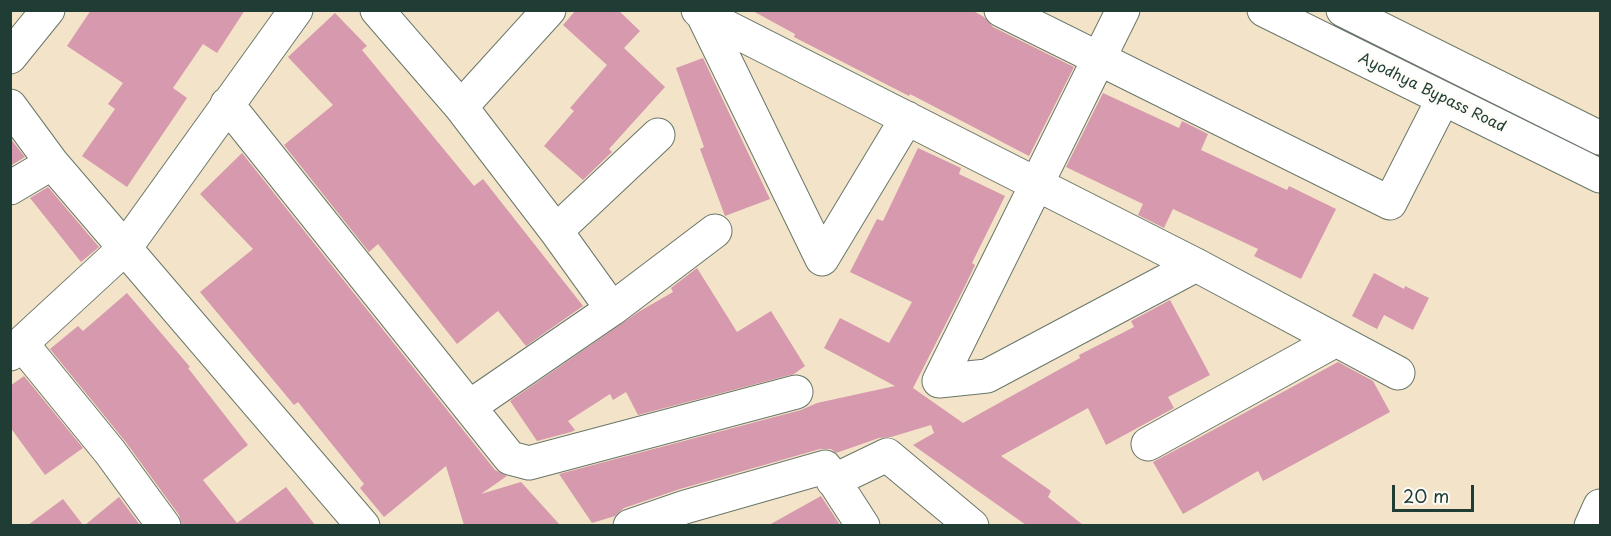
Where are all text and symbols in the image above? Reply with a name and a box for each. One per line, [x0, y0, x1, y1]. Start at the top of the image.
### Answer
street label: Ayodhya Bypass Road [1355, 50, 1509, 136]
scale bar [1395, 473, 1478, 511]
text: 20 m [1403, 482, 1449, 509]

